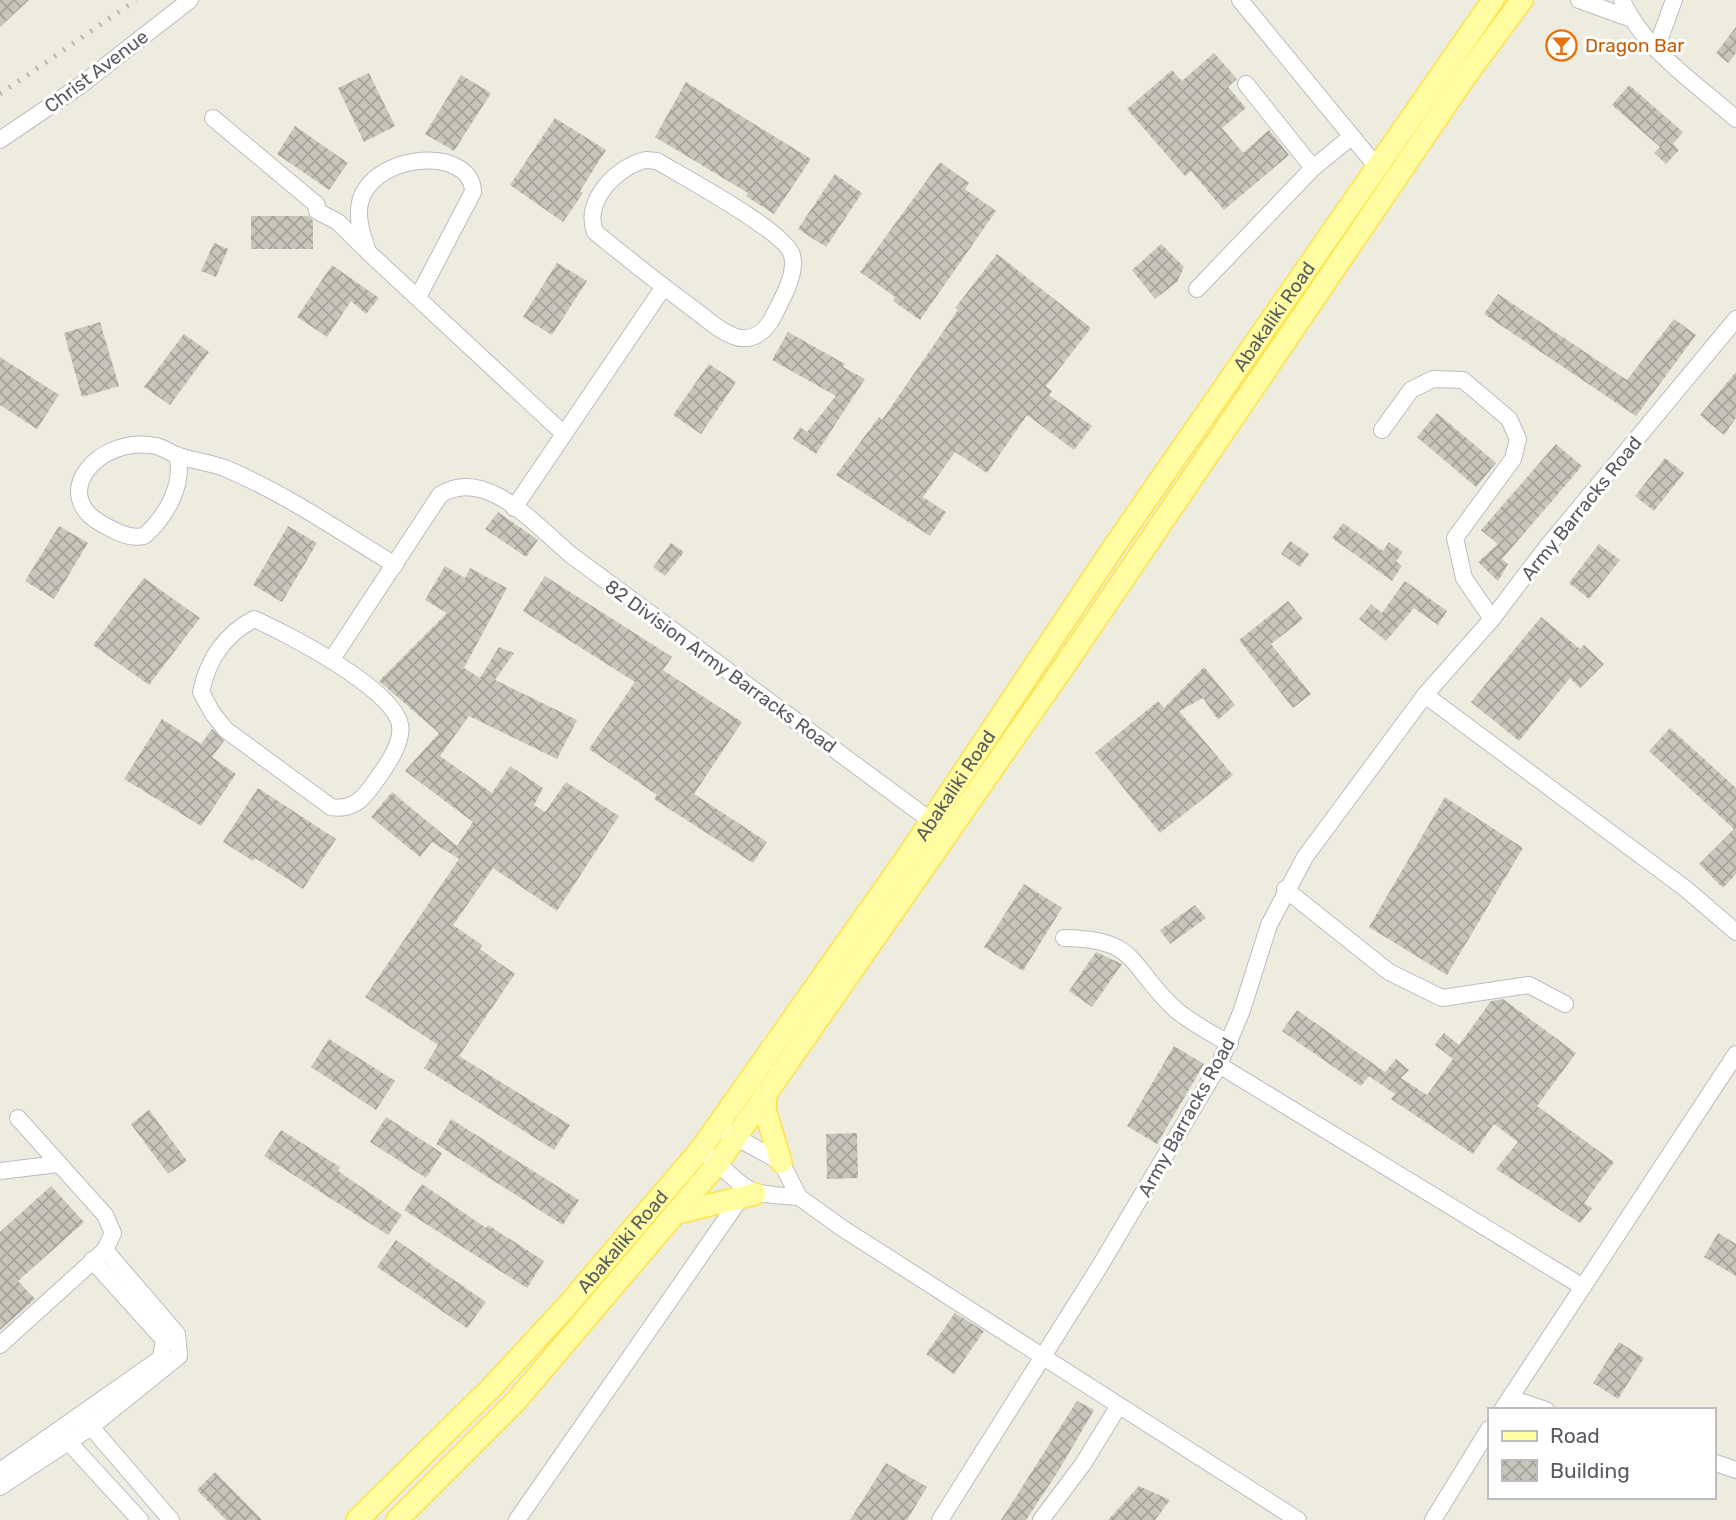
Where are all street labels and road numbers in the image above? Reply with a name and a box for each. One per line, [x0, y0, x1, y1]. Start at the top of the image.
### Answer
street label: Christ Avenue [40, 25, 153, 118]
street label: Abakaliki Road [1228, 257, 1320, 376]
street label: Army Barracks Road [1516, 432, 1647, 585]
street label: 82 Division Army Barracks Road [601, 575, 841, 758]
street label: Abakaliki Road [910, 726, 1000, 845]
street label: Army Barracks Road [1133, 1034, 1240, 1201]
street label: Abakaliki Road [572, 1185, 673, 1298]

